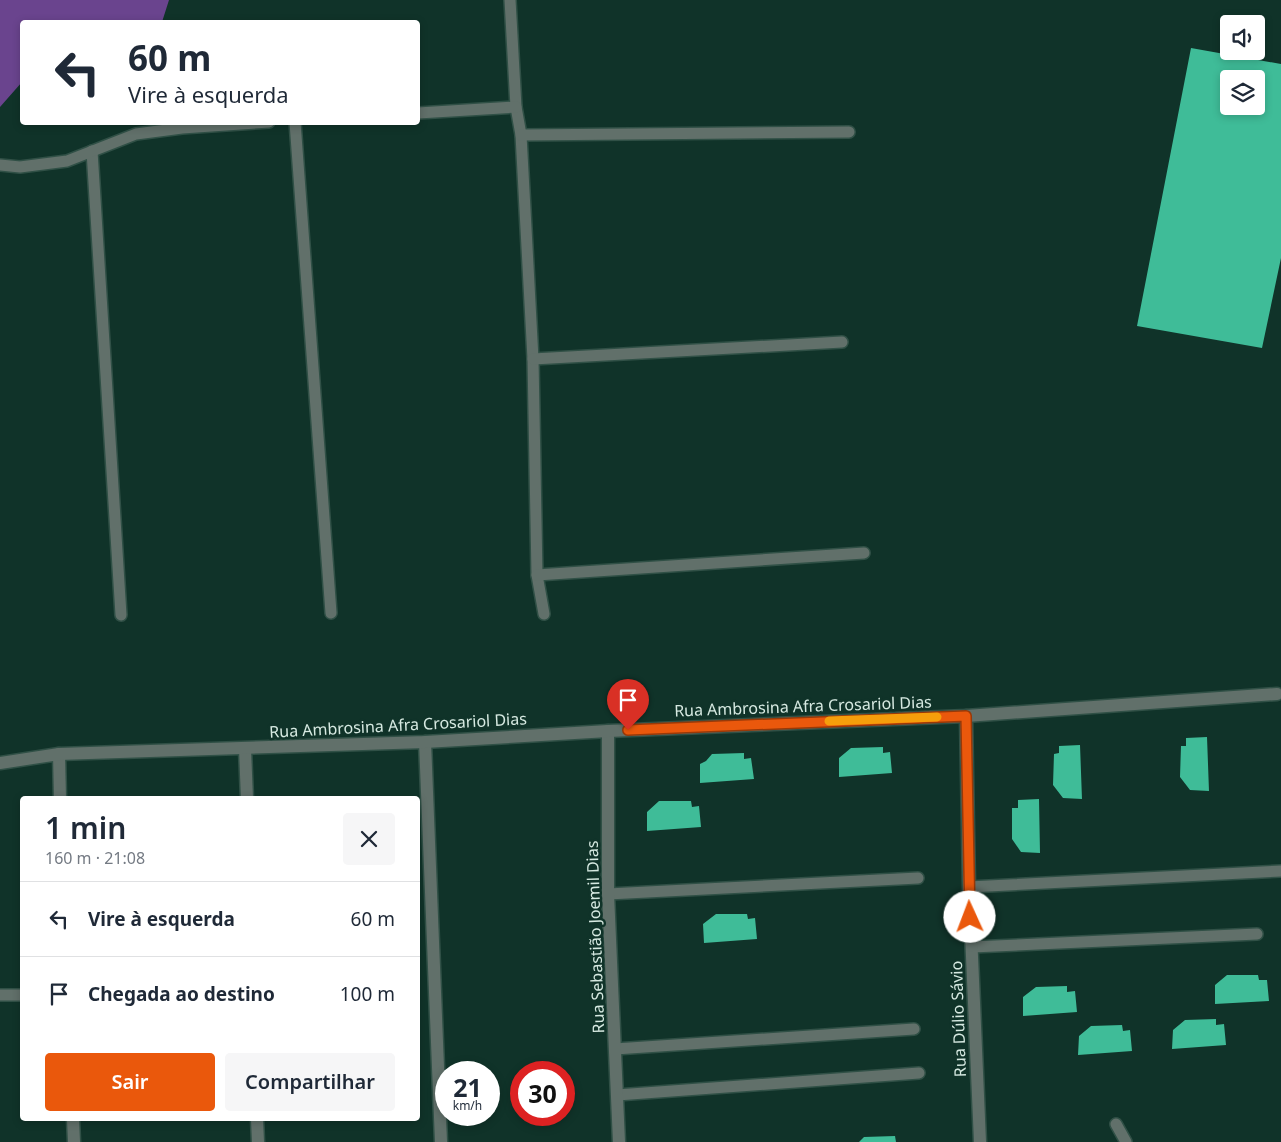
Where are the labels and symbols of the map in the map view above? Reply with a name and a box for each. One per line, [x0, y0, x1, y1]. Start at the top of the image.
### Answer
pin [607, 679, 649, 730]
street label: Rua Ambrosina Afra Crosariol Dias [674, 691, 932, 721]
street label: Rua Ambrosina Afra Crosariol Dias [269, 707, 527, 743]
street label: Rua Sebastião Joemil Dias [581, 840, 609, 1034]
position arrow [943, 890, 995, 942]
street label: Rua Dúlio Sávio [945, 960, 971, 1078]
speed limit sign: 30 [510, 1061, 575, 1126]

